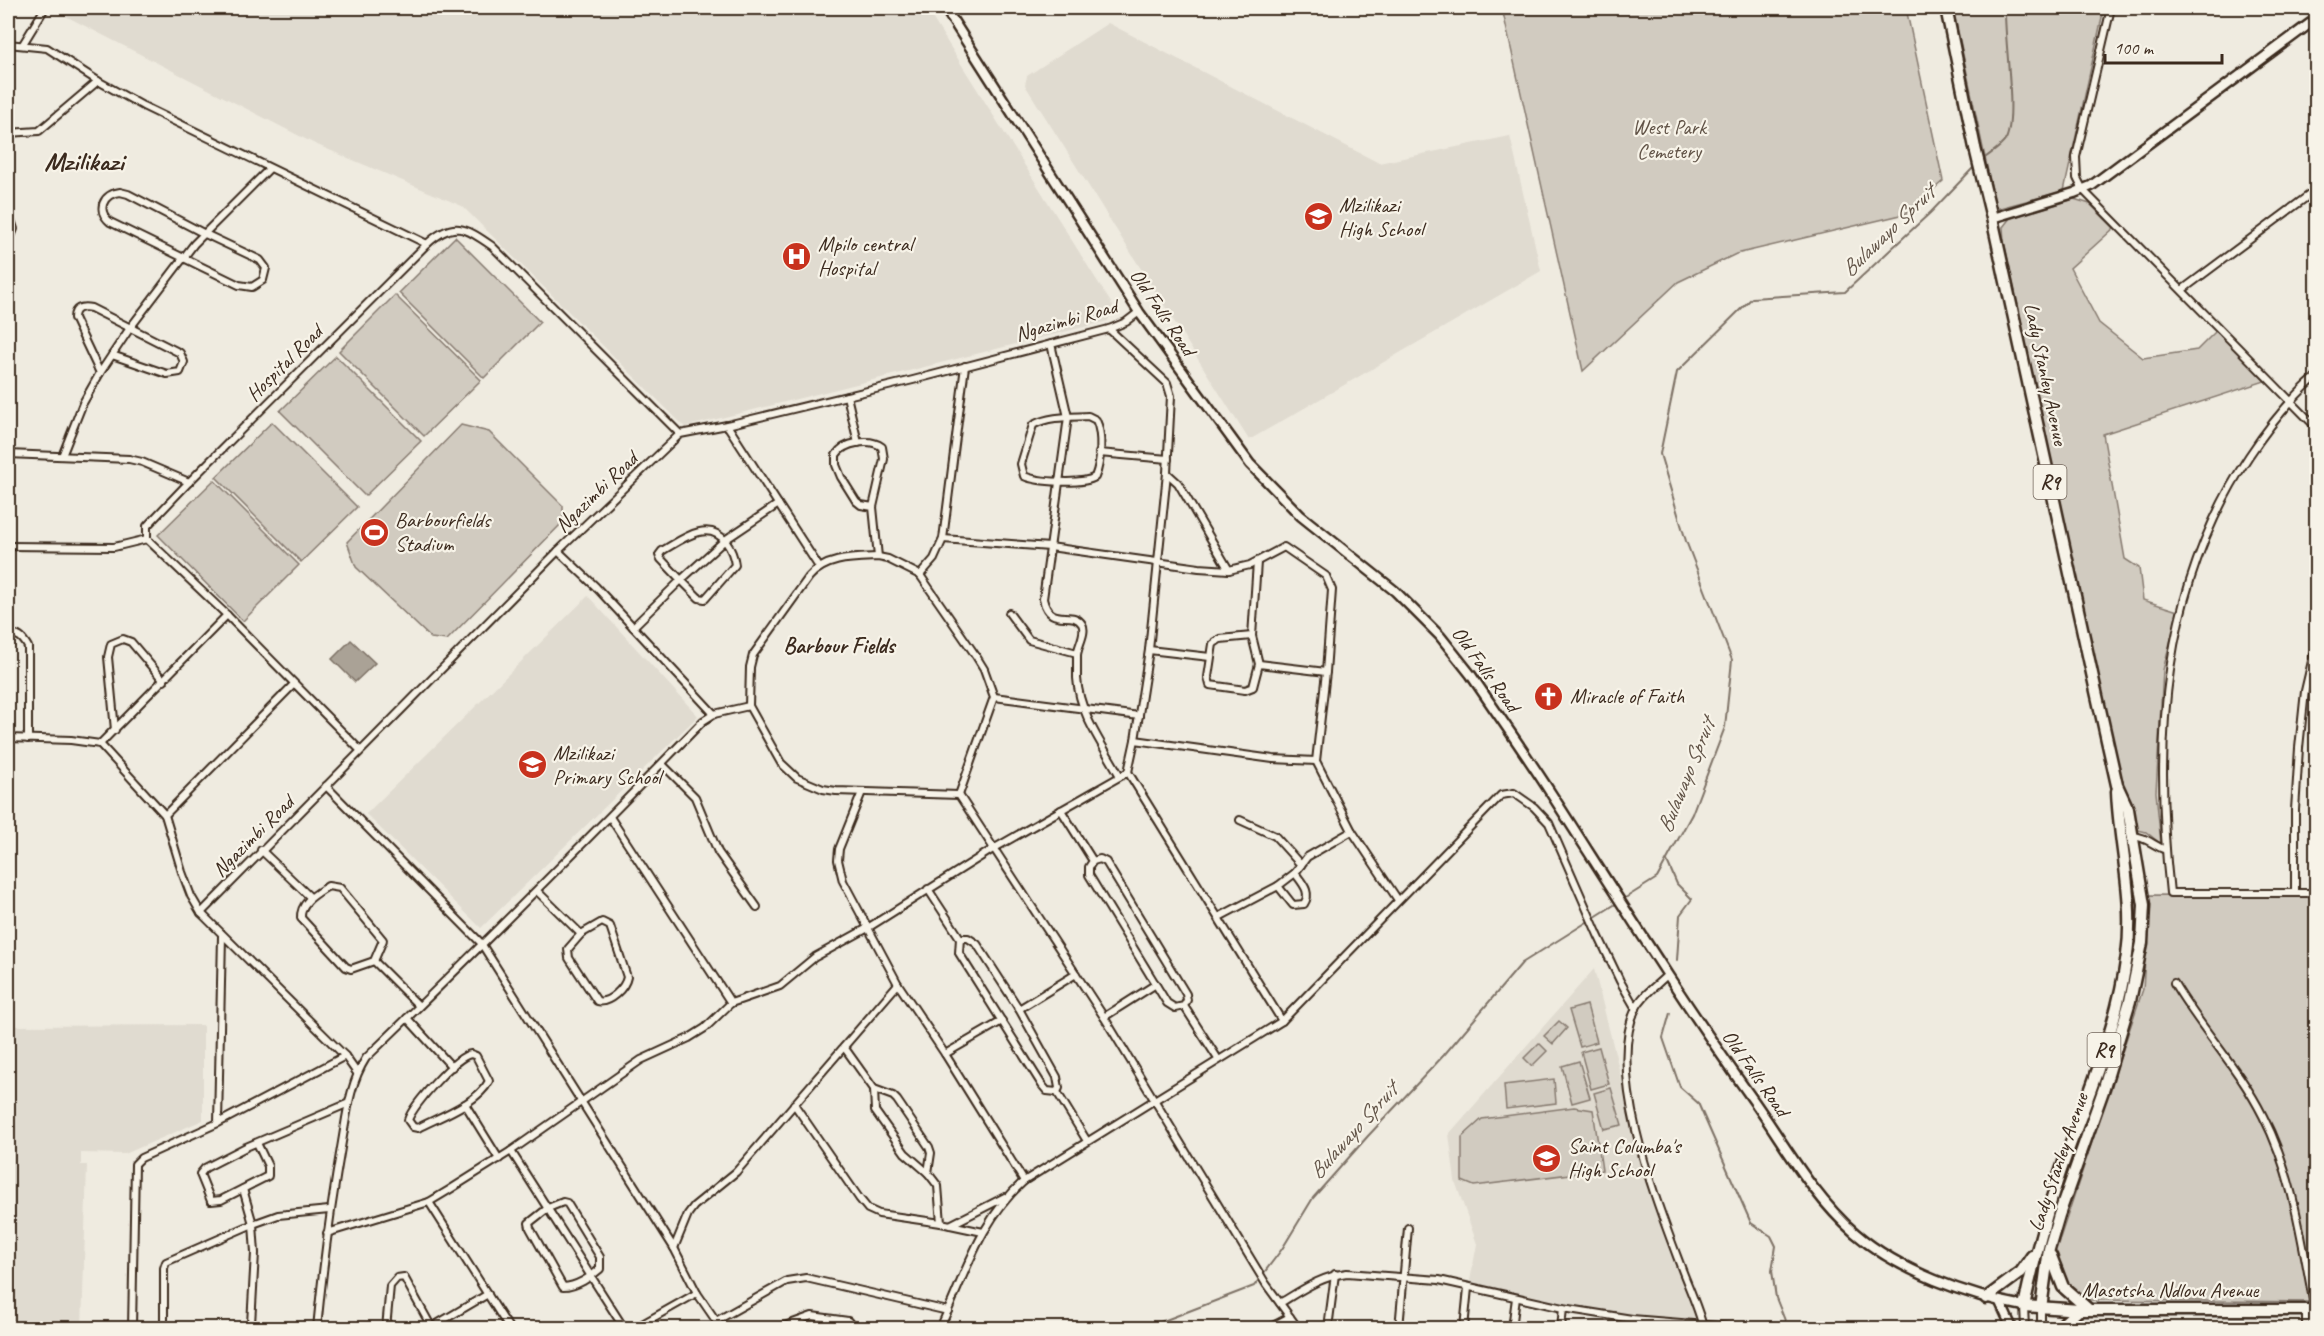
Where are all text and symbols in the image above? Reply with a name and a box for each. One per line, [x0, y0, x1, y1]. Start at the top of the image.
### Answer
scale bar [2105, 27, 2222, 65]
text: 100 m [2114, 37, 2155, 59]
park label: West Park Cemetery [1632, 114, 1708, 164]
district label: Mzilikazi [44, 144, 127, 178]
water label: Bulawayo Spruit [1835, 175, 1945, 283]
place label: Mzilikazi High School [1339, 192, 1427, 242]
school or university icon: Mzilikazi High School [1302, 201, 1334, 233]
place label: Mpilo central Hospital [818, 231, 916, 281]
hospital icon: Mpilo central Hospital [781, 240, 813, 272]
street label: Old Falls Road [1124, 263, 1203, 363]
street label: Ngazimbi Road [1012, 292, 1124, 347]
street label: Lady Stanley Avenue [2018, 301, 2074, 449]
street label: Hospital Road [240, 317, 330, 407]
street label: Ngazimbi Road [549, 444, 645, 538]
road number: R9 [2034, 465, 2066, 499]
place label: Barbourfields Stadium [395, 507, 492, 557]
sports icon: Barbourfields Stadium [358, 516, 390, 548]
street label: Old Falls Road [1446, 621, 1527, 719]
district label: Barbour Fields [784, 632, 897, 660]
church icon: Miracle of Faith [1533, 680, 1565, 712]
place label: Miracle of Faith [1570, 683, 1685, 709]
water label: Bulawayo Spruit [1651, 710, 1724, 837]
place label: Mzilikazi Primary School [553, 740, 664, 790]
school or university icon: Mzilikazi Primary School [516, 749, 548, 781]
street label: Ngazimbi Road [207, 787, 302, 882]
street label: Old Falls Road [1717, 1025, 1797, 1124]
road number: R9 [2088, 1033, 2120, 1067]
water label: Bulawayo Spruit [1303, 1073, 1407, 1185]
street label: Lady Stanley Avenue [2022, 1088, 2094, 1235]
place label: Saint Columba's High School [1568, 1133, 1682, 1183]
school or university icon: Saint Columba's High School [1531, 1142, 1563, 1174]
street label: Masotsha Ndlovu Avenue [2082, 1277, 2259, 1303]

